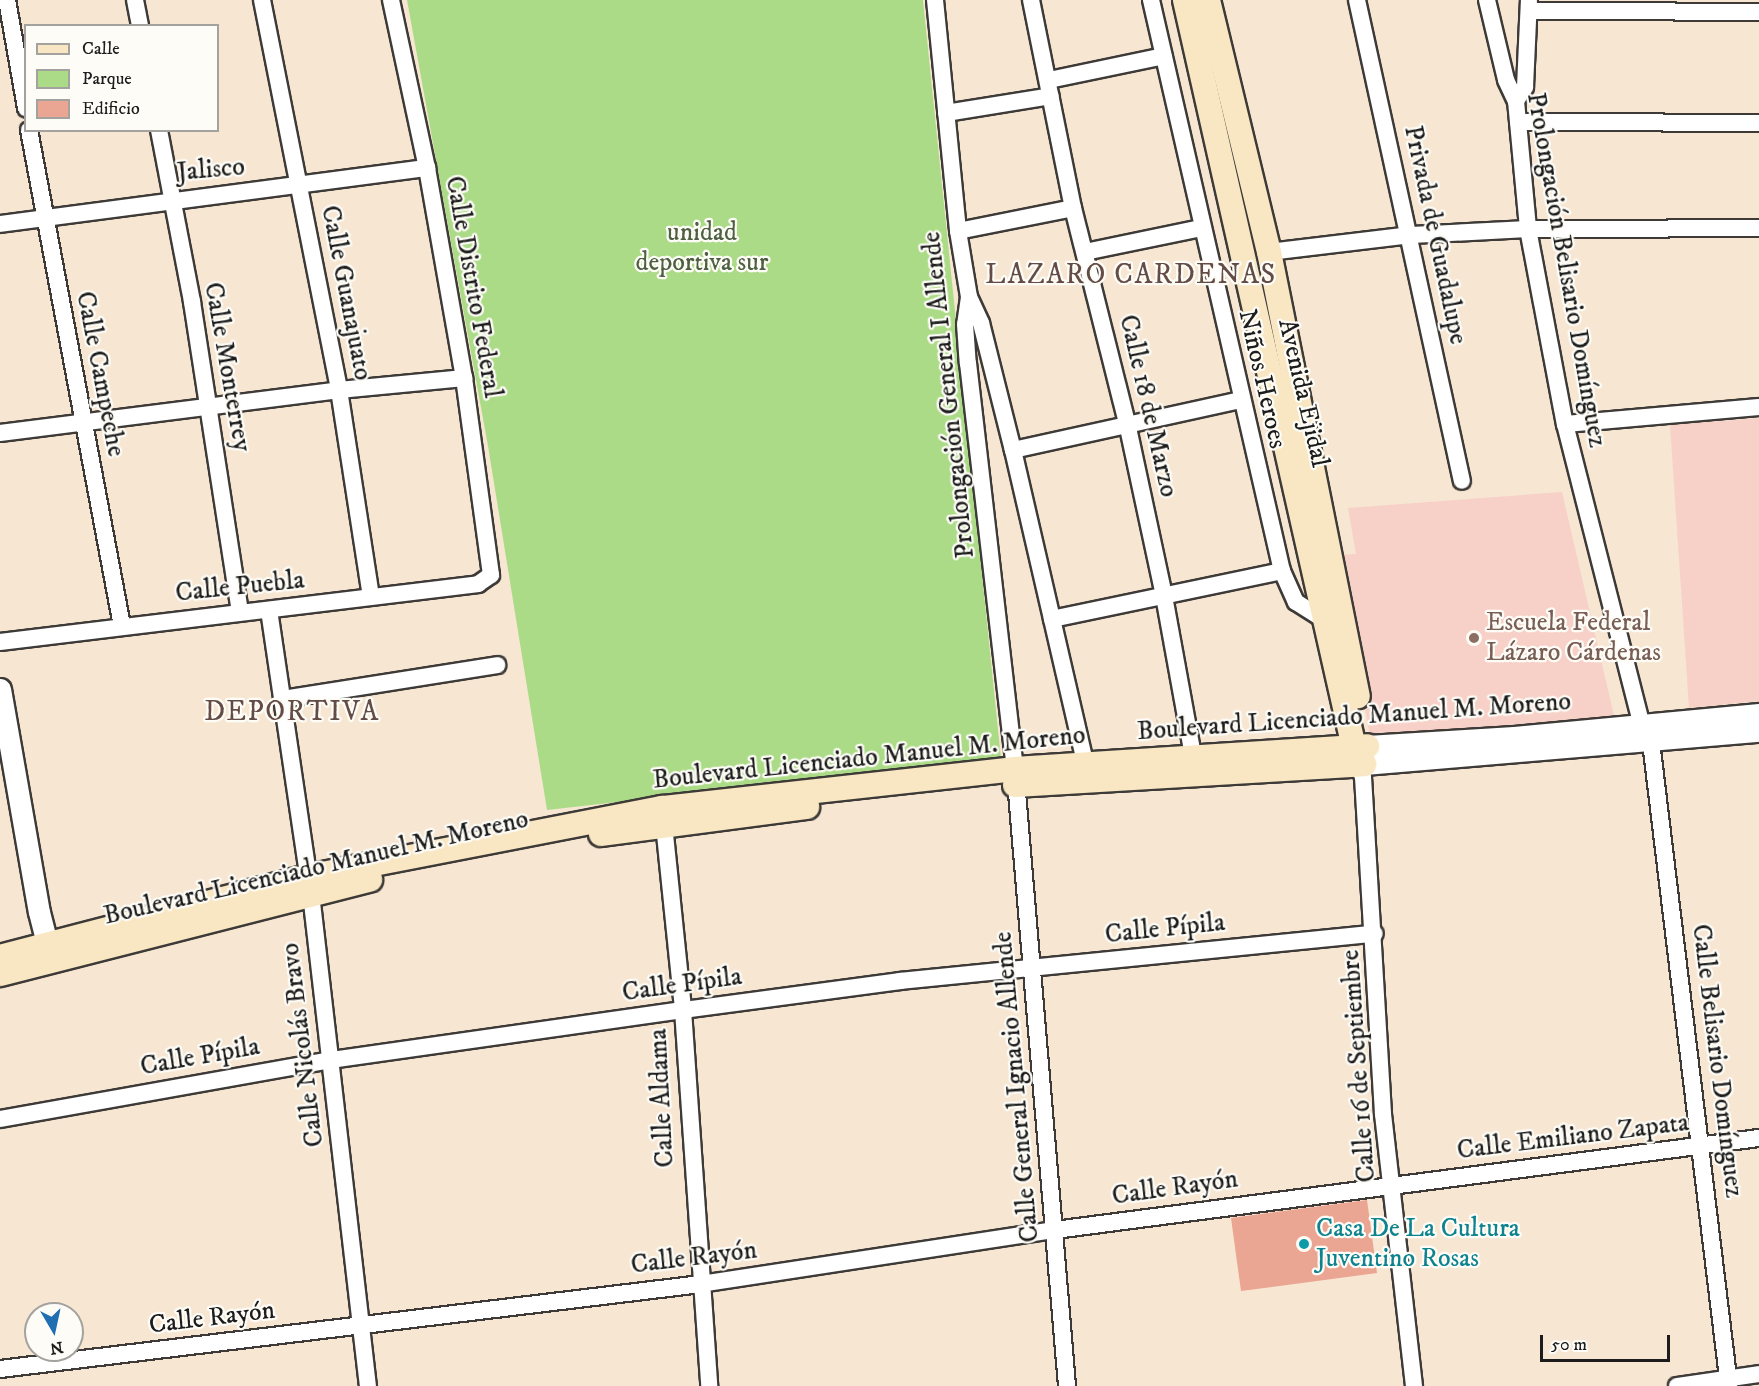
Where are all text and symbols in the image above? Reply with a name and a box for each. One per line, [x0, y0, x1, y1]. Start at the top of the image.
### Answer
legend [24, 24, 219, 132]
text: Calle [82, 38, 120, 60]
text: Parque [82, 68, 132, 90]
street label: Prolongación Belisario Domínguez [1519, 90, 1613, 450]
text: Edificio [82, 98, 140, 120]
street label: Privada de Guadalupe [1397, 123, 1473, 347]
street label: Jalisco [176, 151, 246, 189]
street label: Calle Distrito Federal [438, 174, 508, 400]
street label: Calle Guanajuato [314, 203, 378, 383]
park label: unidad deportiva sur [635, 217, 769, 278]
street label: Prolongación General I Allende [916, 230, 982, 560]
district label: LAZARO CARDENAS [985, 258, 1277, 292]
street label: Calle Monterrey [197, 280, 257, 454]
street label: Calle Campeche [69, 289, 131, 459]
street label: Niños Heroes [1231, 306, 1293, 452]
street label: Calle 18 de Marzo [1112, 312, 1184, 500]
street label: Avenida Ejidal [1271, 316, 1335, 470]
street label: Calle Puebla [174, 565, 306, 609]
place label: Escuela Federal Lázaro Cárdenas [1486, 607, 1661, 668]
marker: Escuela Federal Lázaro Cárdenas [1467, 631, 1481, 645]
street label: Boulevard Licenciado Manuel M. Moreno [1136, 686, 1572, 748]
district label: DEPORTIVA [204, 695, 380, 729]
street label: Boulevard Licenciado Manuel M. Moreno [651, 720, 1087, 796]
street label: Boulevard Licenciado Manuel M. Moreno [101, 804, 531, 932]
street label: Calle Pípila [1103, 907, 1227, 951]
street label: Calle Belisario Domínguez [1685, 922, 1749, 1200]
street label: Calle General Ignacio Allende [988, 930, 1046, 1244]
street label: Calle Nicolás Bravo [275, 941, 331, 1149]
street label: Calle 16 de Septiembre [1335, 949, 1383, 1183]
street label: Calle Pípila [620, 961, 744, 1009]
street label: Calle Aldama [643, 1028, 681, 1168]
street label: Calle Pípila [138, 1031, 262, 1083]
street label: Calle Emiliano Zapata [1455, 1107, 1691, 1167]
street label: Calle Rayón [1110, 1164, 1240, 1212]
place label: Casa De La Cultura Juventino Rosas [1316, 1213, 1520, 1274]
street label: Calle Rayón [629, 1235, 759, 1281]
marker: Casa De La Cultura Juventino Rosas [1297, 1237, 1311, 1251]
street label: Calle Rayón [147, 1295, 277, 1341]
north arrow [24, 1302, 84, 1362]
scale bar [1543, 1323, 1674, 1361]
text: 50 m [1551, 1334, 1587, 1356]
text: N [48, 1337, 65, 1359]

